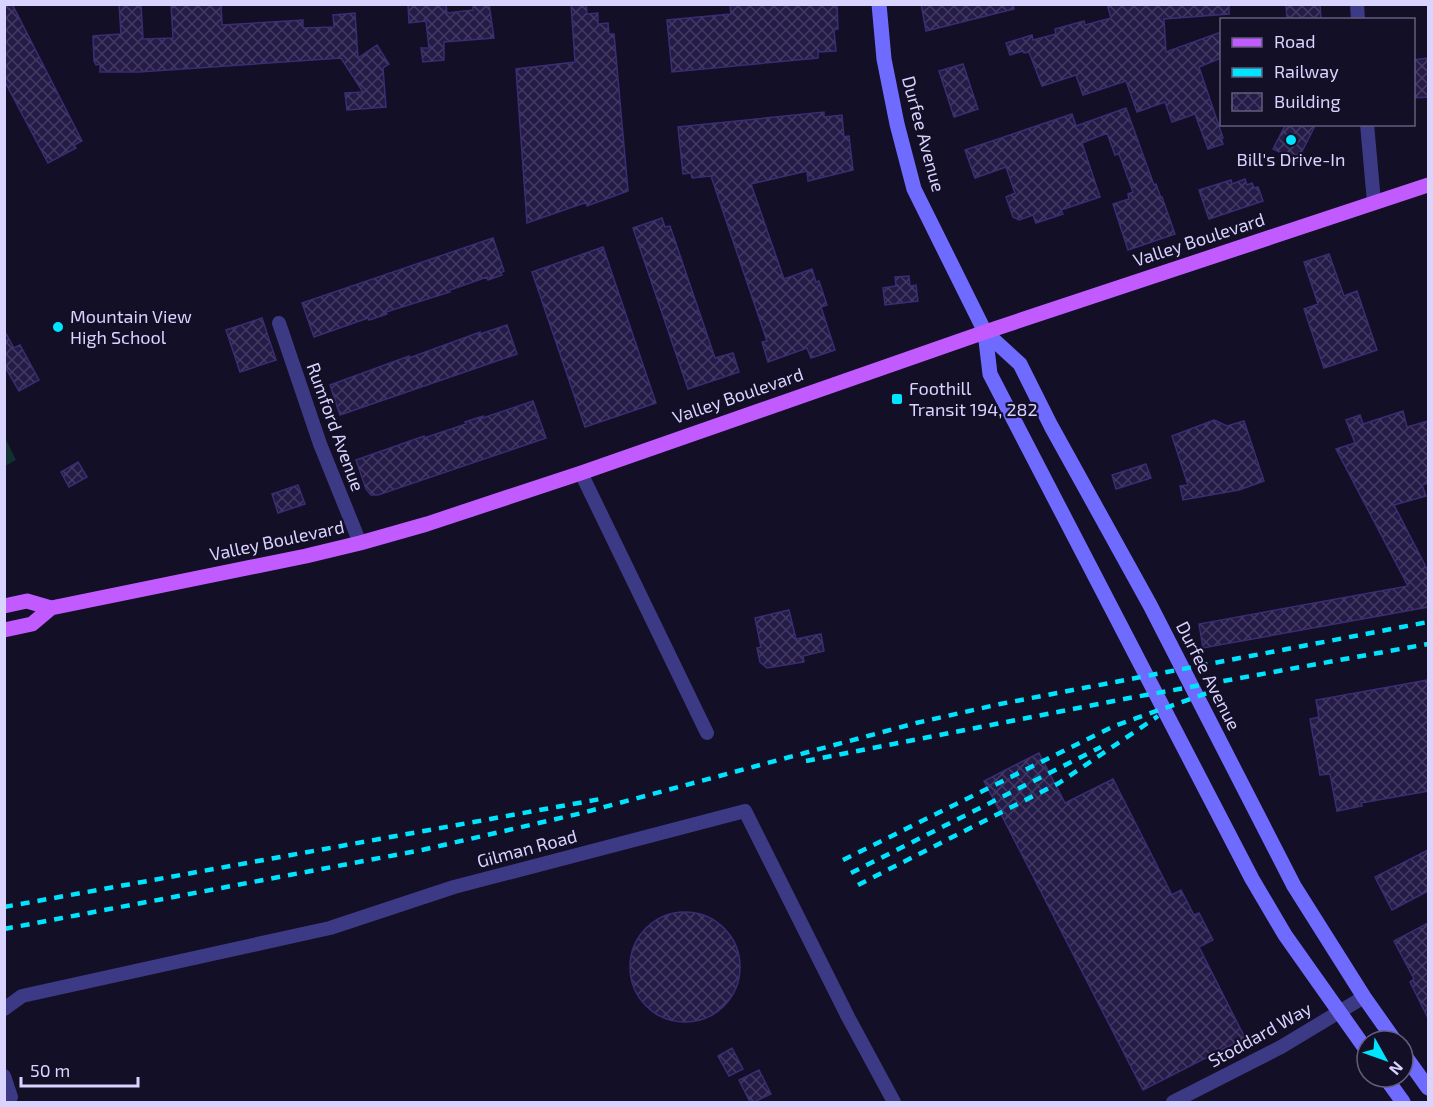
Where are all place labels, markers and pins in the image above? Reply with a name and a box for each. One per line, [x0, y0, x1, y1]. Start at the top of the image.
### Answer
marker: Bill's Drive-In [1284, 133, 1298, 147]
place label: Bill's Drive-In [1237, 148, 1345, 170]
place label: Mountain View High School [70, 305, 192, 348]
marker: Mountain View High School [51, 320, 65, 334]
place label: Foothill Transit 194, 282 [909, 377, 1038, 420]
marker: Foothill Transit 194, 282 [890, 392, 904, 406]

